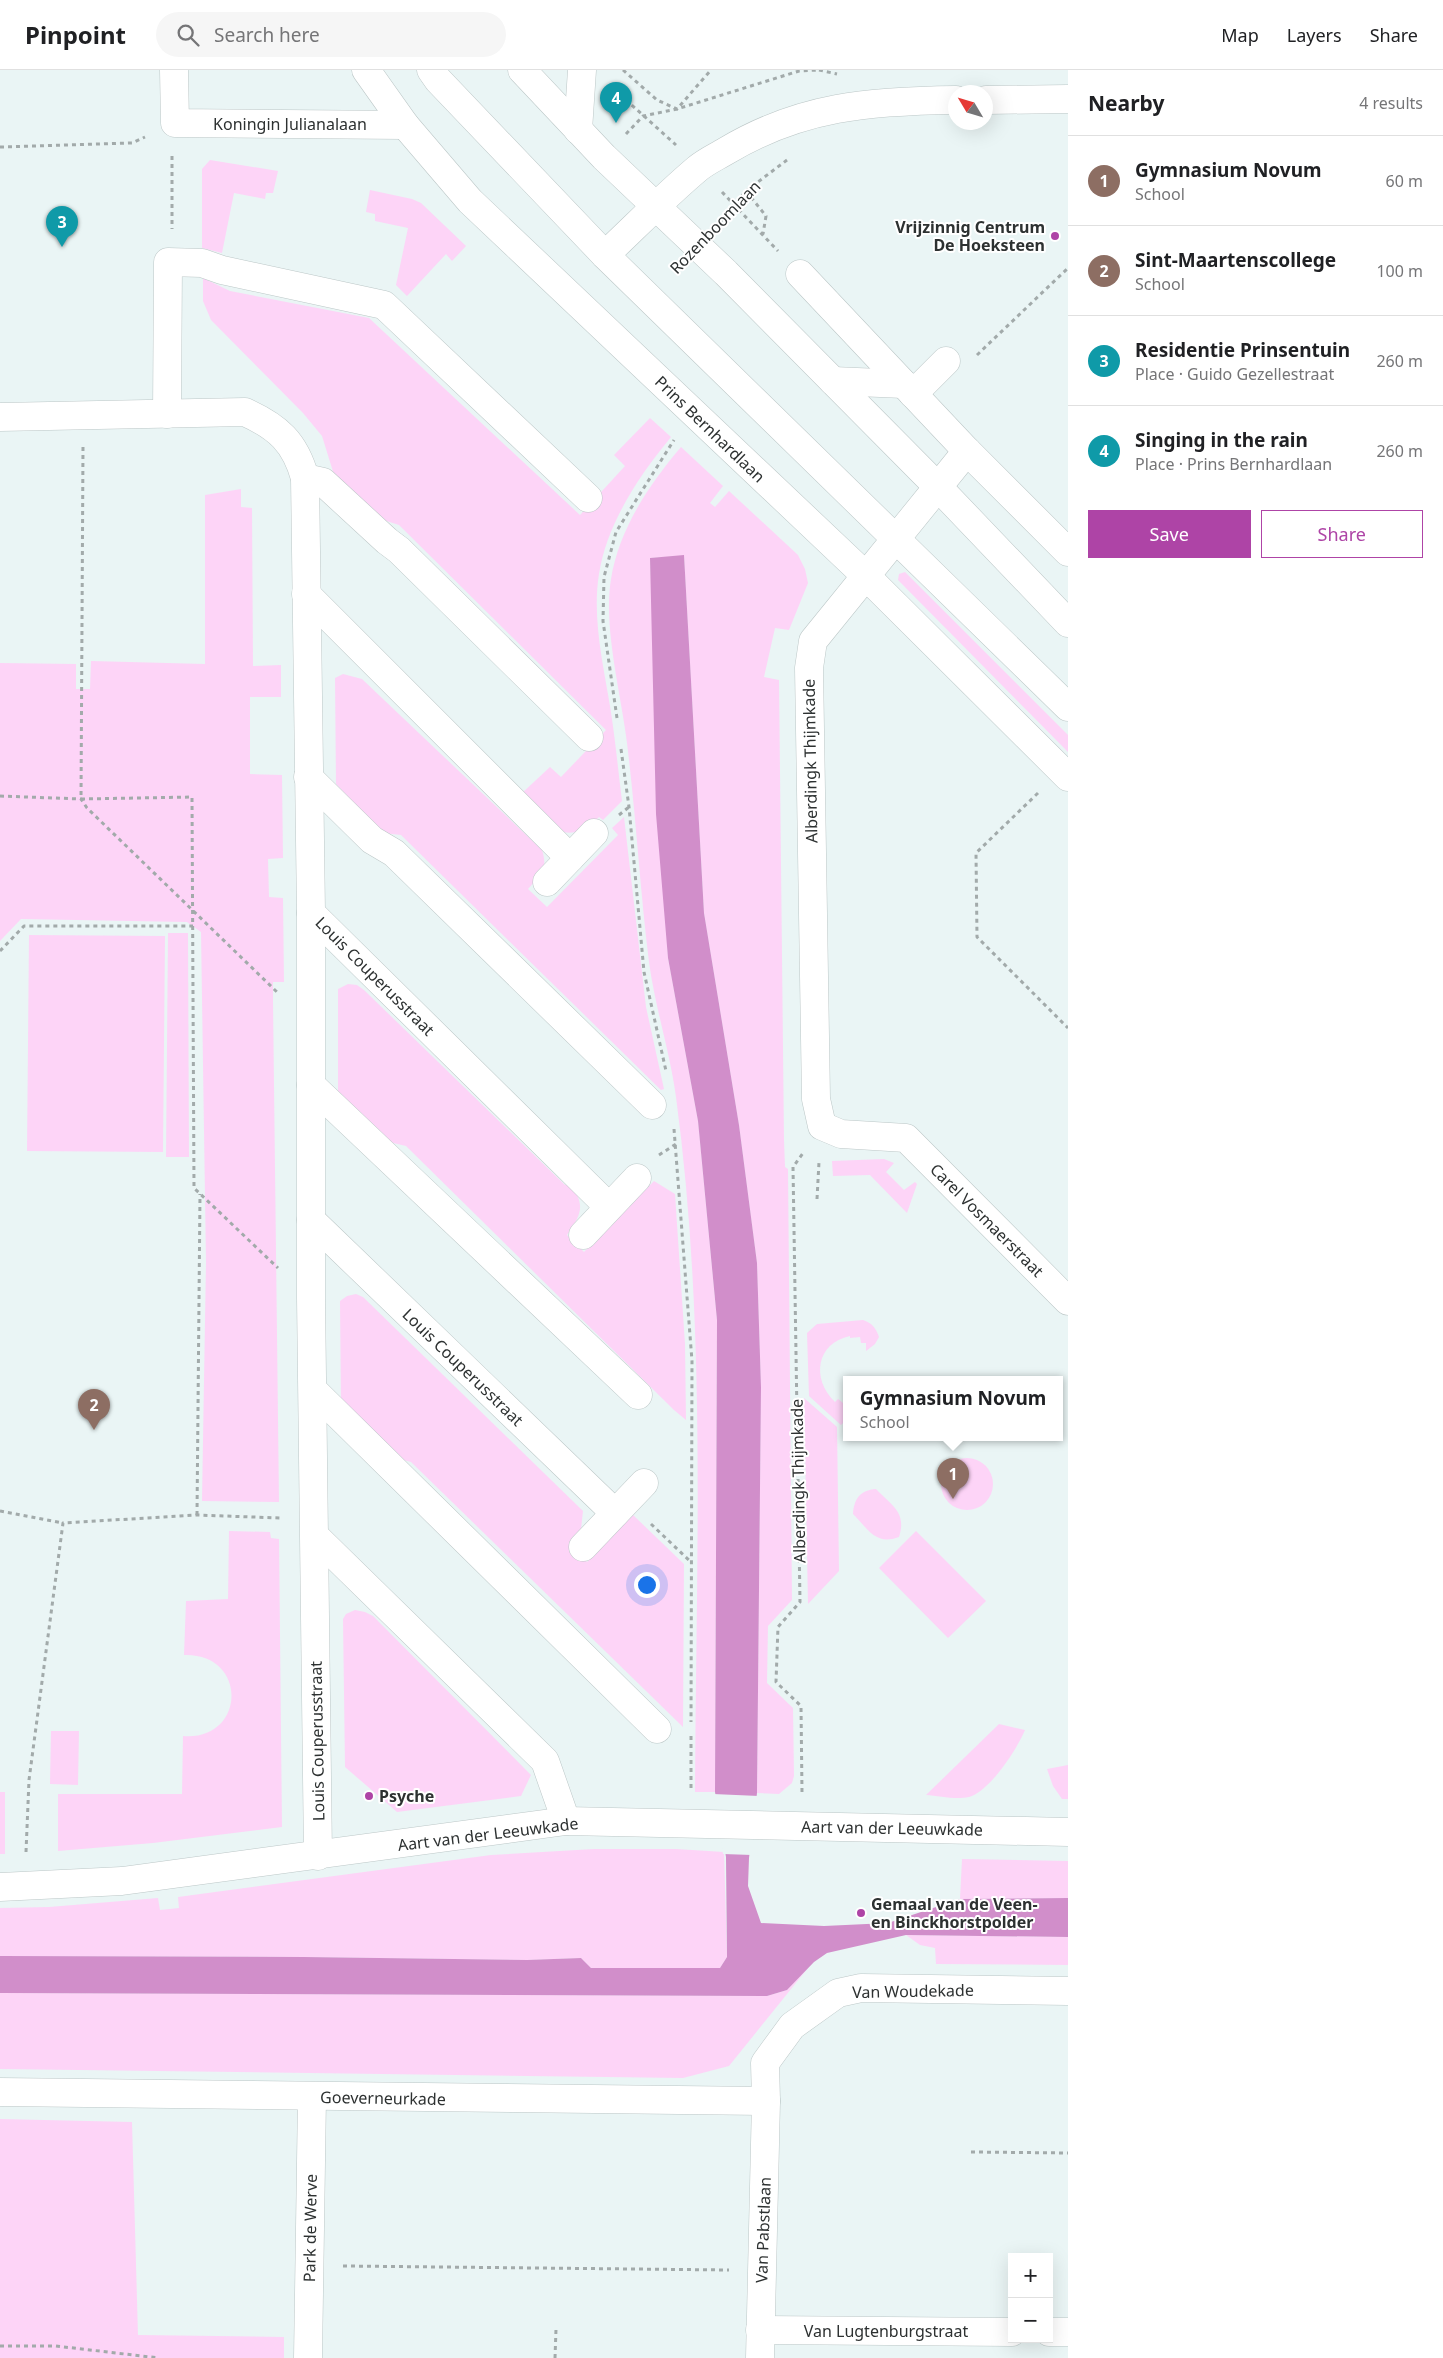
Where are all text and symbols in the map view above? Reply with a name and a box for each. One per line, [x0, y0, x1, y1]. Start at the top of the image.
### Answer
search box [156, 12, 506, 57]
text: Pinpoint [25, 18, 126, 51]
icon: search [174, 21, 202, 49]
text: Search here [214, 22, 320, 48]
text: Map [1221, 23, 1259, 47]
text: Layers [1287, 23, 1342, 47]
text: Share [1370, 23, 1418, 47]
pin: 4 [600, 82, 632, 123]
north arrow [948, 85, 993, 130]
text: Nearby [1088, 89, 1164, 117]
text: 4 results [1359, 92, 1423, 114]
street label: Koningin Julianalaan [213, 113, 367, 135]
text: Gymnasium Novum [1135, 157, 1322, 183]
text: 1 [1099, 170, 1109, 192]
text: 60 m [1386, 170, 1423, 192]
street label: Rozenboomlaan [665, 175, 765, 279]
text: School [1135, 183, 1185, 205]
pin: 3 [46, 206, 78, 247]
place label: Vrijzinnig Centrum De Hoeksteen [895, 216, 1045, 256]
marker: Vrijzinnig Centrum De Hoeksteen [1049, 230, 1061, 242]
text: Sint-Maartenscollege [1135, 247, 1336, 273]
text: 2 [1099, 260, 1109, 282]
text: 100 m [1376, 260, 1423, 282]
text: School [1135, 273, 1185, 295]
text: Residentie Prinsentuin [1135, 337, 1350, 363]
text: 3 [1099, 350, 1109, 372]
text: 260 m [1376, 350, 1423, 372]
text: Place · Guido Gezellestraat [1135, 363, 1334, 385]
street label: Prins Bernhardlaan [650, 371, 770, 487]
text: Singing in the rain [1135, 427, 1308, 453]
text: 4 [1099, 440, 1109, 462]
text: 260 m [1376, 440, 1423, 462]
text: Place · Prins Bernhardlaan [1135, 453, 1332, 475]
button: Save [1088, 510, 1251, 558]
button: Share [1261, 510, 1423, 558]
street label: Alberdingk Thijmkade [798, 679, 822, 843]
street label: Louis Couperusstraat [311, 912, 440, 1041]
street label: Carel Vosmaerstraat [925, 1158, 1049, 1282]
street label: Louis Couperusstraat [398, 1303, 528, 1431]
popup [843, 1376, 1063, 1441]
text: Gymnasium Novum [860, 1385, 1046, 1411]
pin: 2 [78, 1389, 110, 1430]
street label: Alberdingk Thijmkade [786, 1399, 810, 1563]
text: School [860, 1411, 910, 1433]
pin: 1 [937, 1458, 969, 1499]
your location [634, 1572, 660, 1598]
street label: Louis Couperusstraat [305, 1661, 329, 1821]
place label: Psyche [379, 1785, 434, 1807]
marker: Psyche [363, 1790, 375, 1802]
street label: Aart van der Leeuwkade [396, 1812, 580, 1856]
street label: Aart van der Leeuwkade [801, 1815, 983, 1841]
place label: Gemaal van de Veen- en Binckhorstpolder [871, 1893, 1038, 1933]
marker: Gemaal van de Veen- en Binckhorstpolder [855, 1907, 867, 1919]
street label: Van Woudekade [852, 1979, 974, 2003]
street label: Goeverneurkade [320, 2086, 446, 2110]
street label: Park de Werve [298, 2174, 322, 2282]
street label: Van Pabstlaan [750, 2177, 776, 2283]
map controls [1008, 2253, 1053, 2343]
button: + [1008, 2253, 1053, 2298]
button: − [1008, 2298, 1053, 2343]
street label: Van Lugtenburgstraat [804, 2320, 969, 2342]

